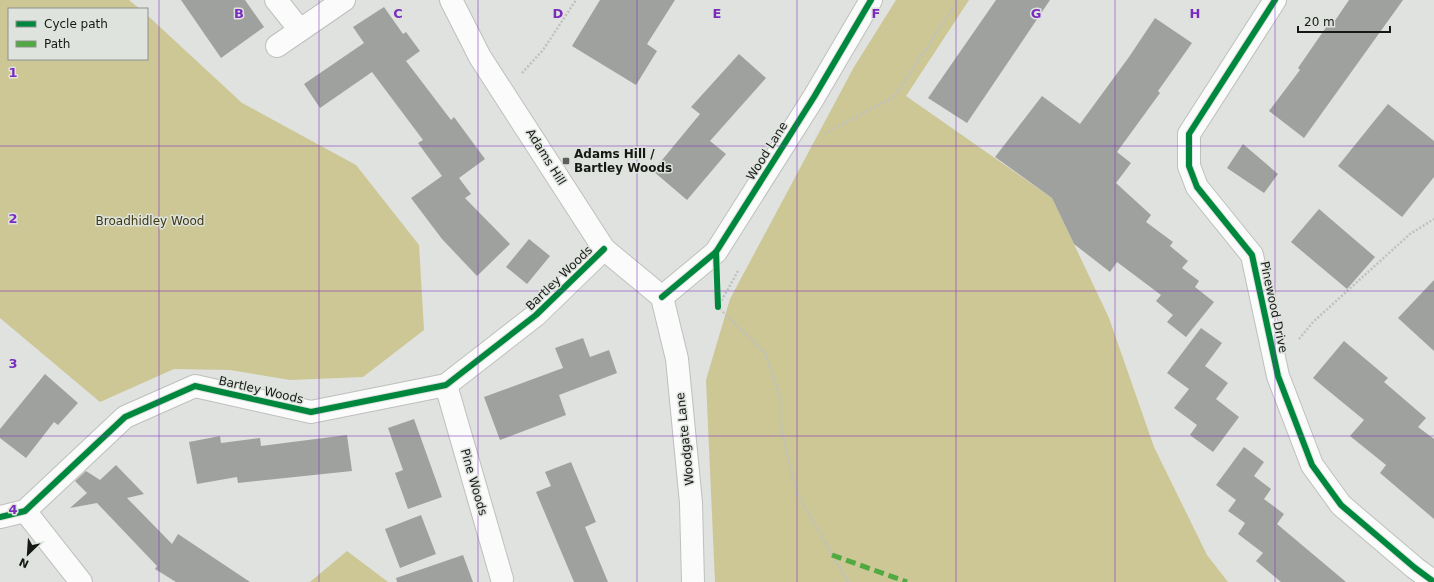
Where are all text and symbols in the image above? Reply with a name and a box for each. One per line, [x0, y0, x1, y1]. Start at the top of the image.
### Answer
text: B [234, 6, 244, 21]
text: C [393, 6, 403, 21]
text: D [553, 6, 564, 21]
text: E [713, 6, 721, 21]
text: F [872, 6, 880, 21]
text: G [1031, 6, 1041, 21]
text: H [1190, 6, 1200, 21]
legend [8, 8, 148, 60]
scale bar [1298, 8, 1390, 34]
text: 20 m [1304, 15, 1335, 29]
text: Cycle path [44, 17, 108, 31]
text: Path [44, 37, 70, 51]
text: 1 [8, 65, 18, 80]
street label: Wood Lane [743, 119, 791, 183]
street label: Adams Hill [523, 126, 569, 188]
place label: Adams Hill / Bartley Woods [574, 147, 672, 175]
marker: Adams Hill / Bartley Woods [561, 156, 571, 166]
text: 2 [8, 211, 18, 226]
park label: Broadhidley Wood [96, 214, 204, 228]
street label: Bartley Woods [523, 243, 595, 313]
street label: Pinewood Drive [1257, 260, 1291, 354]
text: 3 [8, 356, 18, 371]
street label: Bartley Woods [217, 373, 305, 407]
street label: Woodgate Lane [673, 392, 697, 486]
street label: Pine Woods [458, 447, 490, 517]
text: 4 [8, 502, 18, 517]
north arrow [8, 534, 48, 574]
text: N [17, 555, 31, 570]

